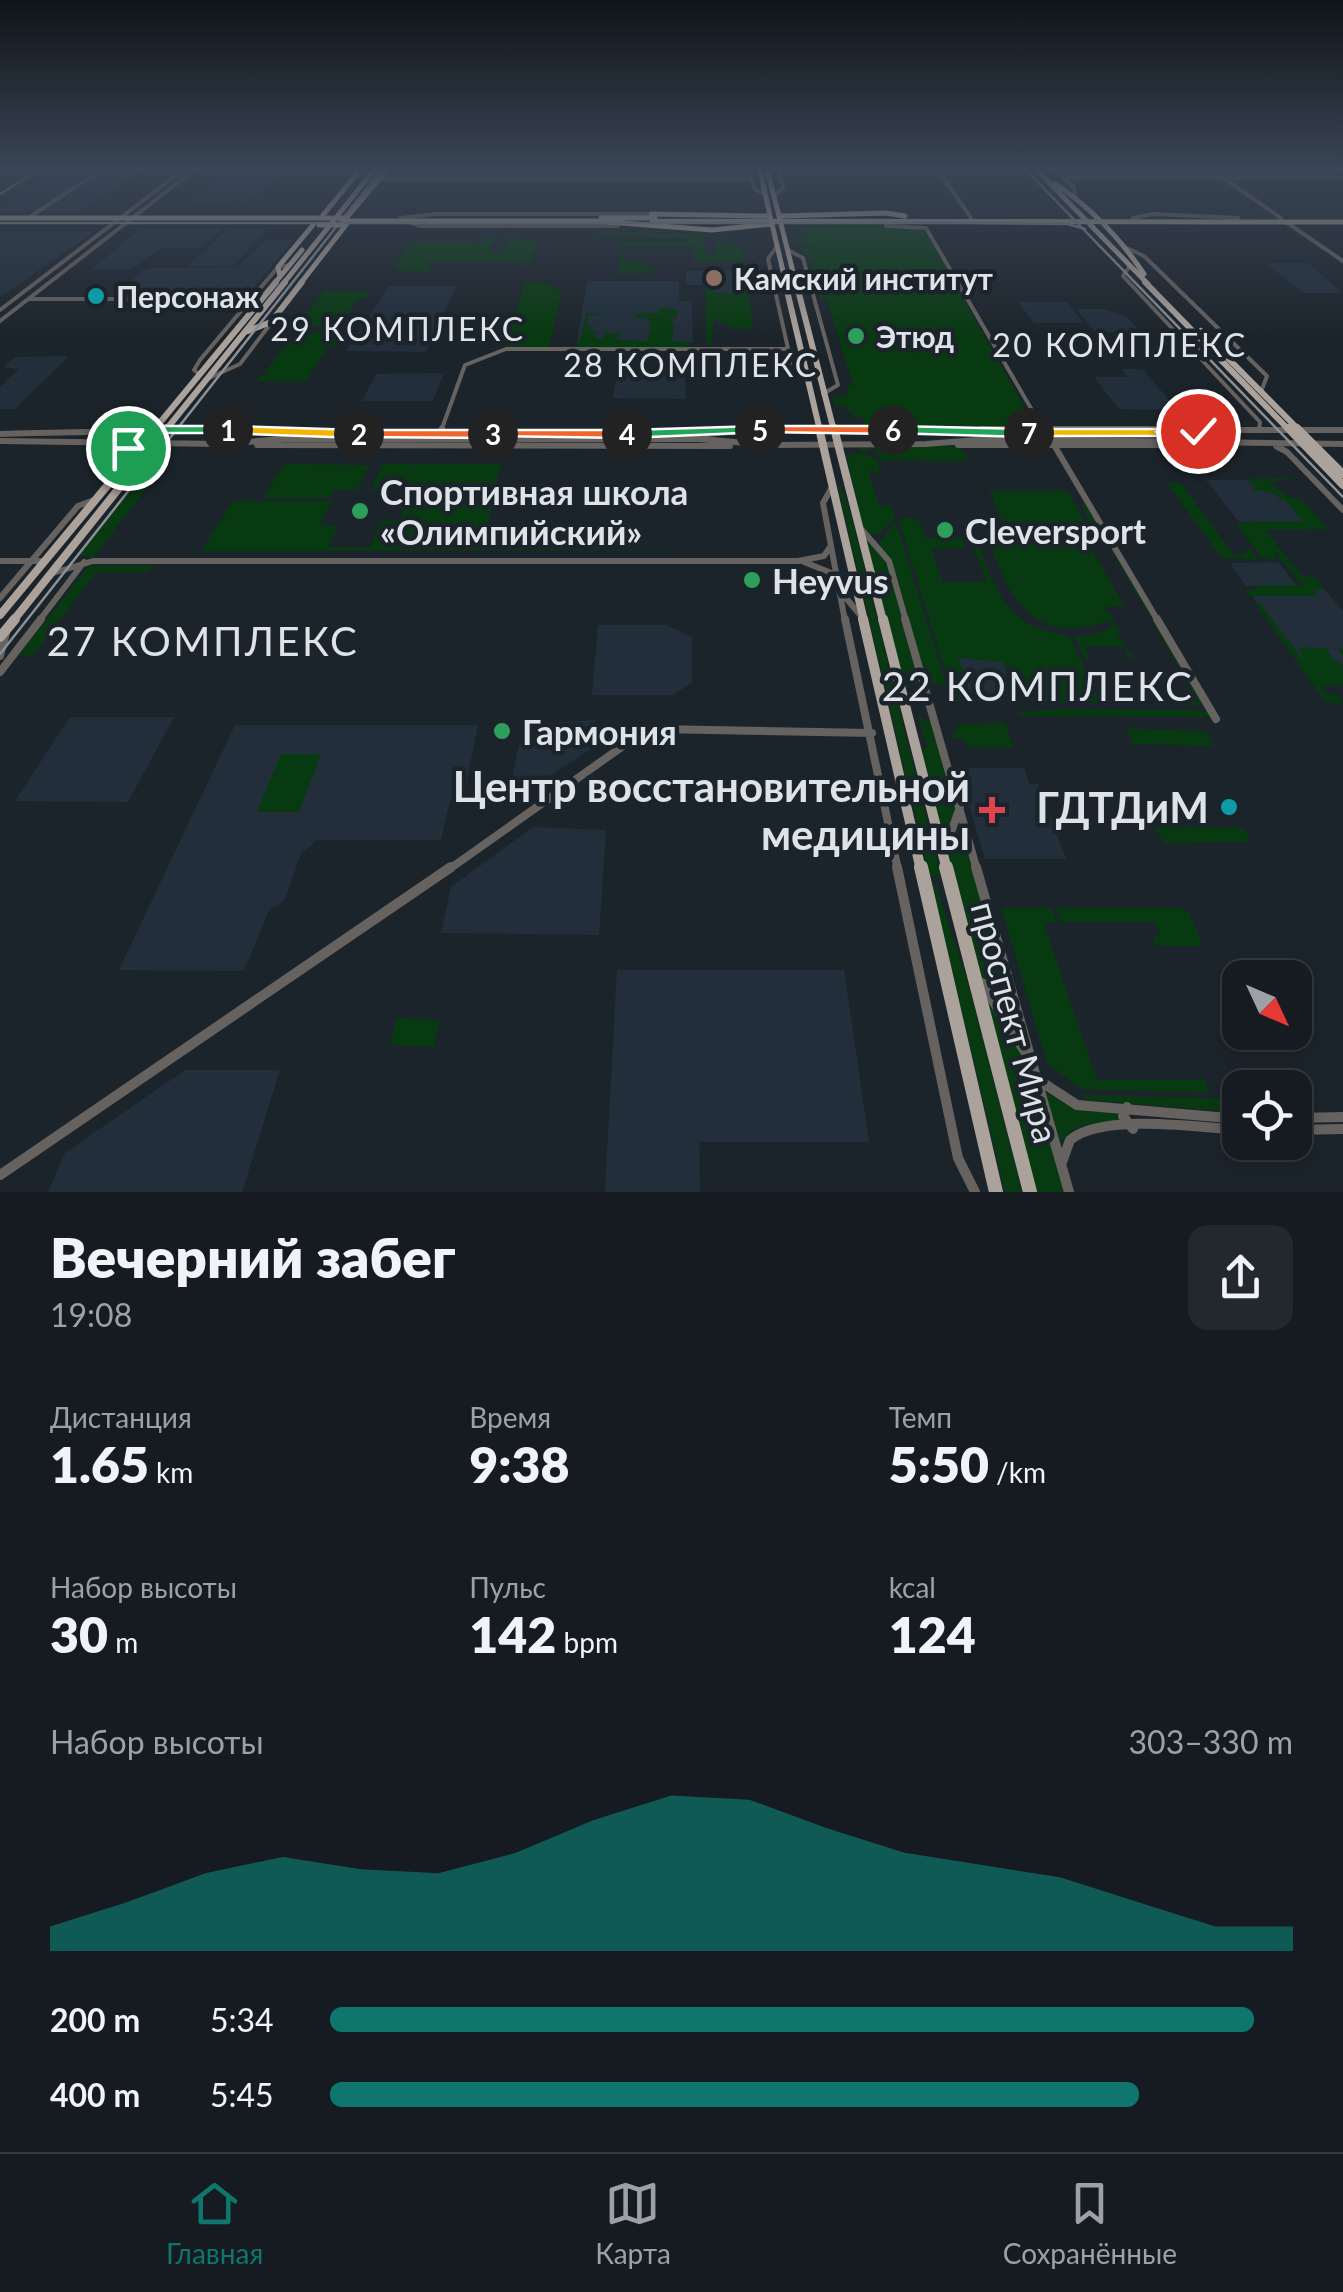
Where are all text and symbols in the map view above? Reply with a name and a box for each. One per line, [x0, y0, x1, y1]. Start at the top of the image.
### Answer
place label: Камский институт [734, 260, 994, 296]
marker: Камский институт [703, 267, 725, 289]
place label: Персонаж [116, 278, 260, 314]
marker: Персонаж [85, 285, 107, 307]
district label: 29 КОМПЛЕКС [270, 309, 526, 348]
place label: Этюд [876, 318, 954, 354]
marker: Этюд [845, 325, 867, 347]
district label: 20 КОМПЛЕКС [992, 325, 1248, 364]
district label: 28 КОМПЛЕКС [563, 345, 819, 384]
pin [1156, 389, 1241, 474]
icon: check [1171, 404, 1226, 459]
pin: 1 [203, 405, 253, 455]
pin: 5 [735, 405, 785, 455]
pin: 6 [868, 405, 918, 455]
pin [86, 406, 171, 491]
pin: 7 [1004, 408, 1054, 458]
pin: 2 [334, 409, 384, 459]
pin: 3 [468, 409, 518, 459]
pin: 4 [602, 409, 652, 459]
text: 1 [220, 413, 236, 447]
text: 5 [752, 413, 768, 447]
text: 6 [885, 413, 901, 447]
text: 7 [1021, 416, 1037, 450]
text: 2 [351, 417, 367, 451]
text: 3 [485, 417, 501, 451]
text: 4 [619, 417, 635, 451]
icon: arrive [101, 421, 156, 476]
place label: Спортивная школа «Олимпийский» [380, 470, 688, 552]
marker: Спортивная школа «Олимпийский» [349, 500, 371, 522]
place label: Cleversport [965, 509, 1146, 551]
marker: Cleversport [934, 519, 956, 541]
place label: Heyvus [772, 559, 889, 601]
marker: Heyvus [741, 569, 763, 591]
district label: 27 КОМПЛЕКС [47, 617, 359, 665]
district label: 22 КОМПЛЕКС [882, 662, 1194, 710]
place label: Гармония [522, 710, 677, 752]
marker: Гармония [491, 720, 513, 742]
place label: Центр восстановительной медицины [453, 761, 970, 859]
place label: ГДТДиМ [1036, 782, 1209, 832]
marker: ГДТДиМ [1218, 796, 1240, 818]
marker: Центр восстановительной медицины [979, 797, 1005, 823]
street label: проспект Мира [964, 897, 1068, 1147]
north arrow [1222, 960, 1312, 1050]
map controls [1222, 960, 1312, 1160]
button: locate [1222, 1070, 1312, 1160]
text: Вечерний забег [50, 1224, 455, 1290]
button: share [1188, 1225, 1293, 1330]
text: 19:08 [50, 1295, 132, 1334]
text: Дистанция [50, 1400, 192, 1434]
text: Время [469, 1400, 551, 1434]
text: Темп [889, 1400, 952, 1434]
text: 1.65 [50, 1434, 149, 1494]
text: 9:38 [469, 1434, 570, 1494]
text: 5:50 [889, 1434, 989, 1494]
text: km [149, 1455, 193, 1489]
text: /km [989, 1455, 1046, 1489]
text: Набор высоты [50, 1570, 237, 1604]
text: Пульс [469, 1570, 546, 1604]
text: kcal [889, 1570, 936, 1604]
text: 30 [50, 1604, 108, 1664]
text: 142 [469, 1604, 556, 1664]
text: 124 [889, 1604, 976, 1664]
text: m [108, 1625, 138, 1659]
text: bpm [556, 1625, 618, 1659]
text: Набор высоты [50, 1722, 264, 1761]
text: 303–330 m [1129, 1722, 1293, 1761]
text: 200 m [50, 2000, 140, 2039]
text: 5:34 [210, 2000, 274, 2039]
text: 400 m [50, 2075, 140, 2114]
text: 5:45 [210, 2075, 274, 2114]
tab: Главная [166, 2176, 263, 2270]
tab: Карта [595, 2176, 671, 2270]
tab: Сохранённые [1003, 2176, 1177, 2270]

